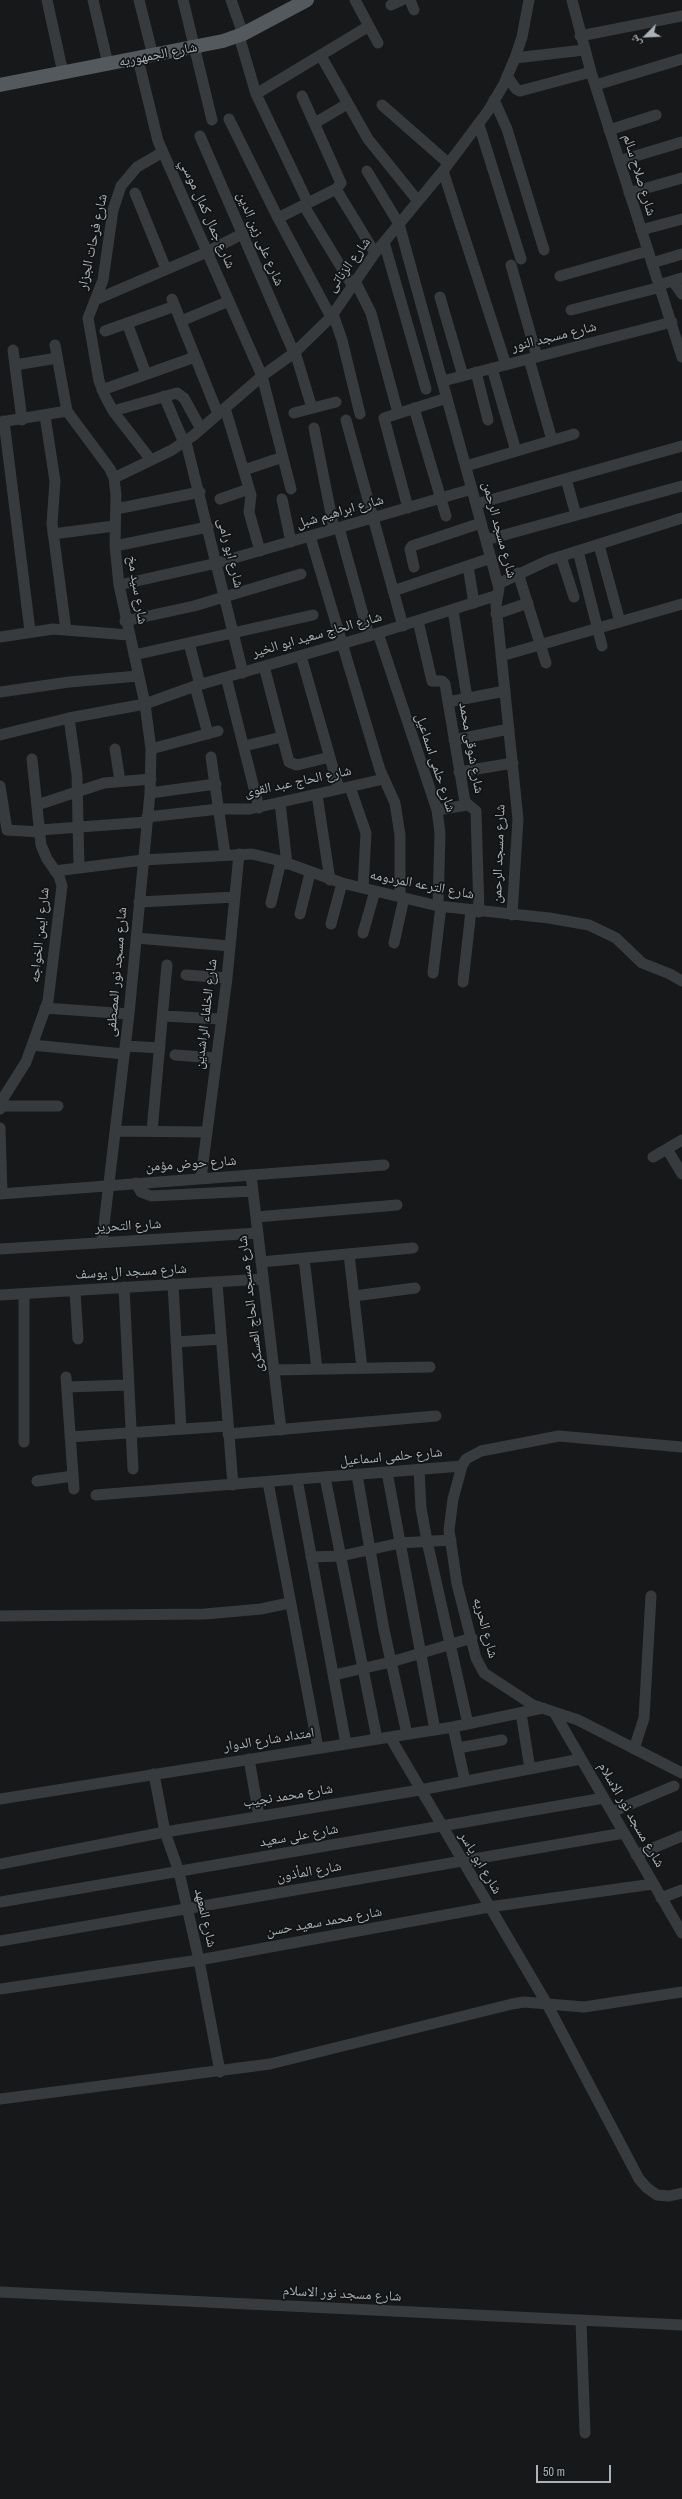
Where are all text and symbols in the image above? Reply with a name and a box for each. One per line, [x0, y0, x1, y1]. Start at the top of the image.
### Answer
north arrow [626, 16, 666, 56]
text: ش [626, 33, 644, 49]
street label: شارع الجمهوريه [117, 39, 199, 71]
street label: شارع صلاح سالم [619, 132, 659, 218]
street label: شارع جمال كمال موسي [175, 157, 239, 271]
street label: شارع على زين الدين [233, 189, 287, 289]
street label: شارع فرحات الجزار [75, 192, 111, 292]
street label: شارع الزناتى [324, 234, 374, 296]
street label: شارع مسجد النور [510, 318, 598, 356]
street label: شارع مسجد الرحمن [478, 480, 520, 580]
street label: شارع ابراهيم شبل [294, 491, 386, 533]
street label: شارع ابو رامى [213, 516, 247, 590]
street label: شارع سيد مخ [123, 554, 151, 626]
street label: شارع الحاج سعيد ابو الخير [250, 608, 384, 662]
street label: شارع شوقى محمد [455, 701, 487, 795]
street label: شارع حلمى اسماعيل [411, 711, 459, 815]
street label: شارع الحاج عبد القوى [243, 762, 353, 802]
street label: شارع مسجد الرحمن [489, 804, 509, 904]
street label: شارع الترعه المردومه [368, 867, 476, 903]
street label: شارع ايمن الخواجه [27, 886, 53, 984]
street label: شارع مسجد نور المصطفى [103, 906, 131, 1038]
street label: شارع الخلفاء الراشدين [191, 958, 221, 1070]
street label: شارع حوض مؤمن [145, 1152, 237, 1176]
street label: شارع التحرير [94, 1216, 162, 1236]
street label: شارع مسجد الحاج العسكرى [234, 1234, 268, 1374]
street label: شارع مسجد ال يوسف [75, 1261, 187, 1283]
street label: شارع حلمى اسماعيل [339, 1444, 443, 1470]
street label: شارع الحريه [469, 1596, 501, 1660]
street label: امتداد شارع الدوار [222, 1725, 316, 1755]
street label: شارع مسجد نور الاسلام [594, 1759, 668, 1871]
street label: شارع محمد نجيب [242, 1781, 334, 1811]
street label: شارع على سعيد [258, 1821, 340, 1851]
street label: شارع ابو ياسر [455, 1829, 505, 1897]
street label: شارع المأذون [275, 1858, 343, 1886]
street label: شارع المعهد [190, 1887, 220, 1949]
street label: شارع محمد سعيد حسن [265, 1904, 383, 1940]
street label: شارع مسجد نور الاسلام [282, 2283, 402, 2305]
scale bar [538, 2457, 613, 2483]
text: 50 m [543, 2464, 565, 2480]

